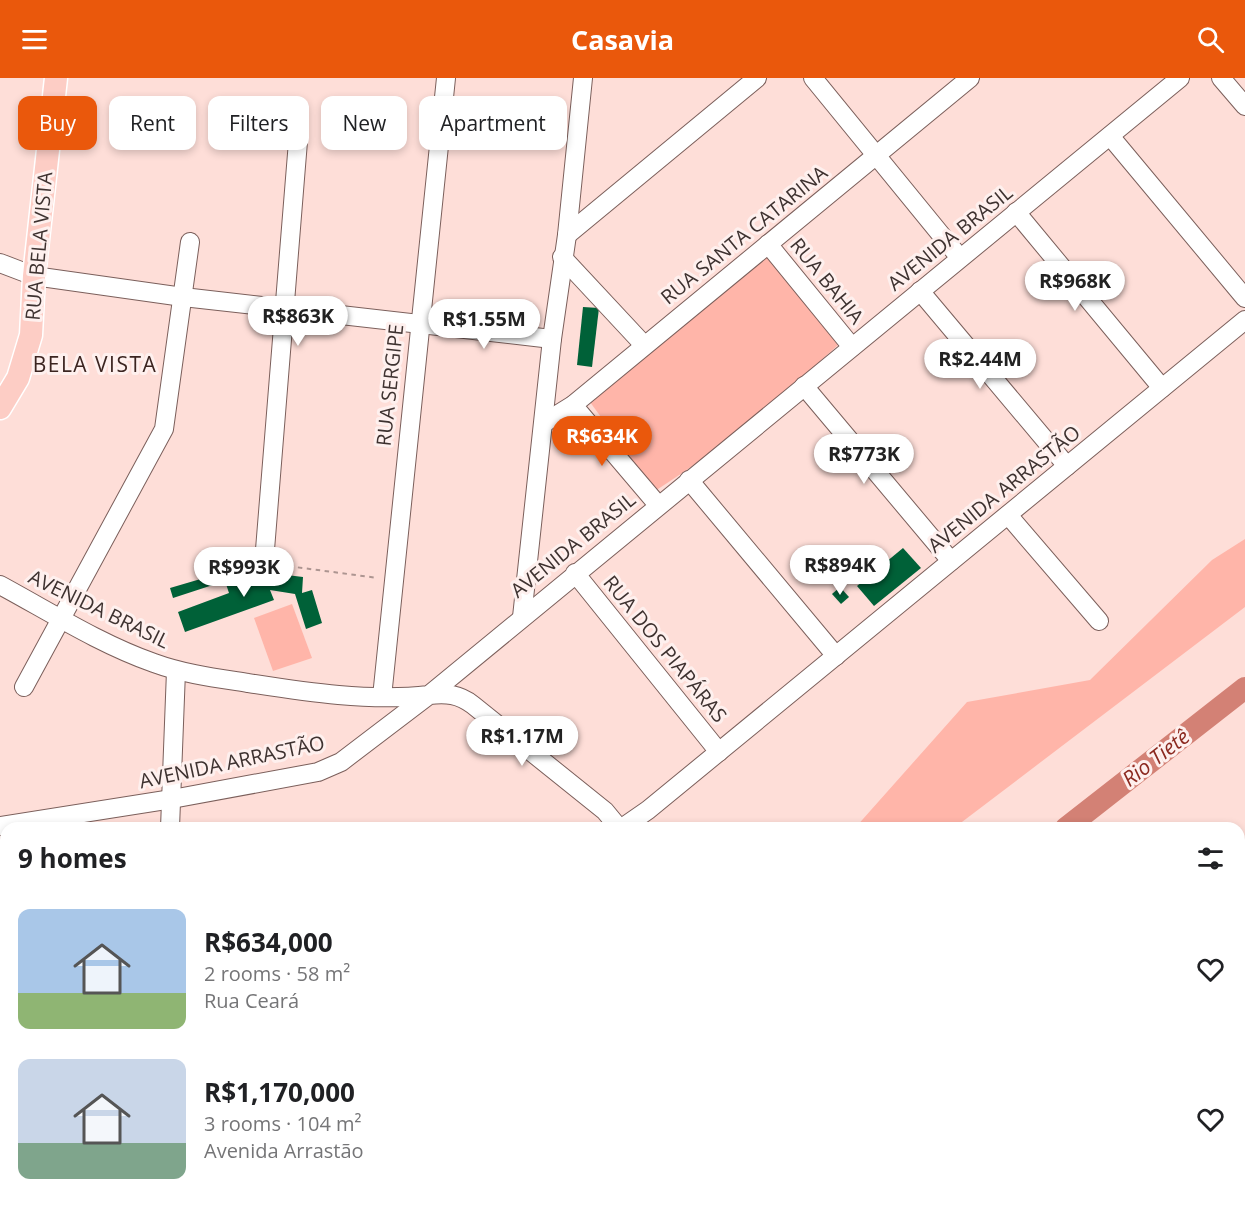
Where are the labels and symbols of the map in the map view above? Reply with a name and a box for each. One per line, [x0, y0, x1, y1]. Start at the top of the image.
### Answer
street label: RUA SANTA CATARINA [655, 159, 833, 310]
street label: RUA BELA VISTA [19, 170, 58, 321]
street label: AVENIDA BRASIL [882, 179, 1018, 296]
street label: RUA BAHIA [784, 232, 871, 330]
pin: R$968K [1026, 261, 1124, 312]
pin: R$863K [249, 296, 347, 347]
pin: R$1.55M [429, 299, 539, 350]
street label: RUA SERGIPE [370, 323, 409, 447]
pin: R$2.44M [925, 339, 1035, 390]
district label: BELA VISTA [33, 350, 157, 378]
pin: R$634K [553, 416, 651, 467]
street label: AVENIDA ARRASTÃO [922, 419, 1086, 559]
pin: R$773K [815, 434, 913, 485]
street label: AVENIDA BRASIL [505, 486, 641, 603]
pin: R$894K [791, 545, 889, 596]
pin: R$993K [195, 547, 293, 598]
street label: AVENIDA BRASIL [24, 563, 174, 654]
street label: RUA DOS PIAPÁRAS [598, 570, 733, 728]
pin: R$1.17M [467, 716, 577, 767]
water label: Rio Tietê [1116, 722, 1195, 792]
street label: AVENIDA ARRASTÃO [137, 729, 327, 794]

